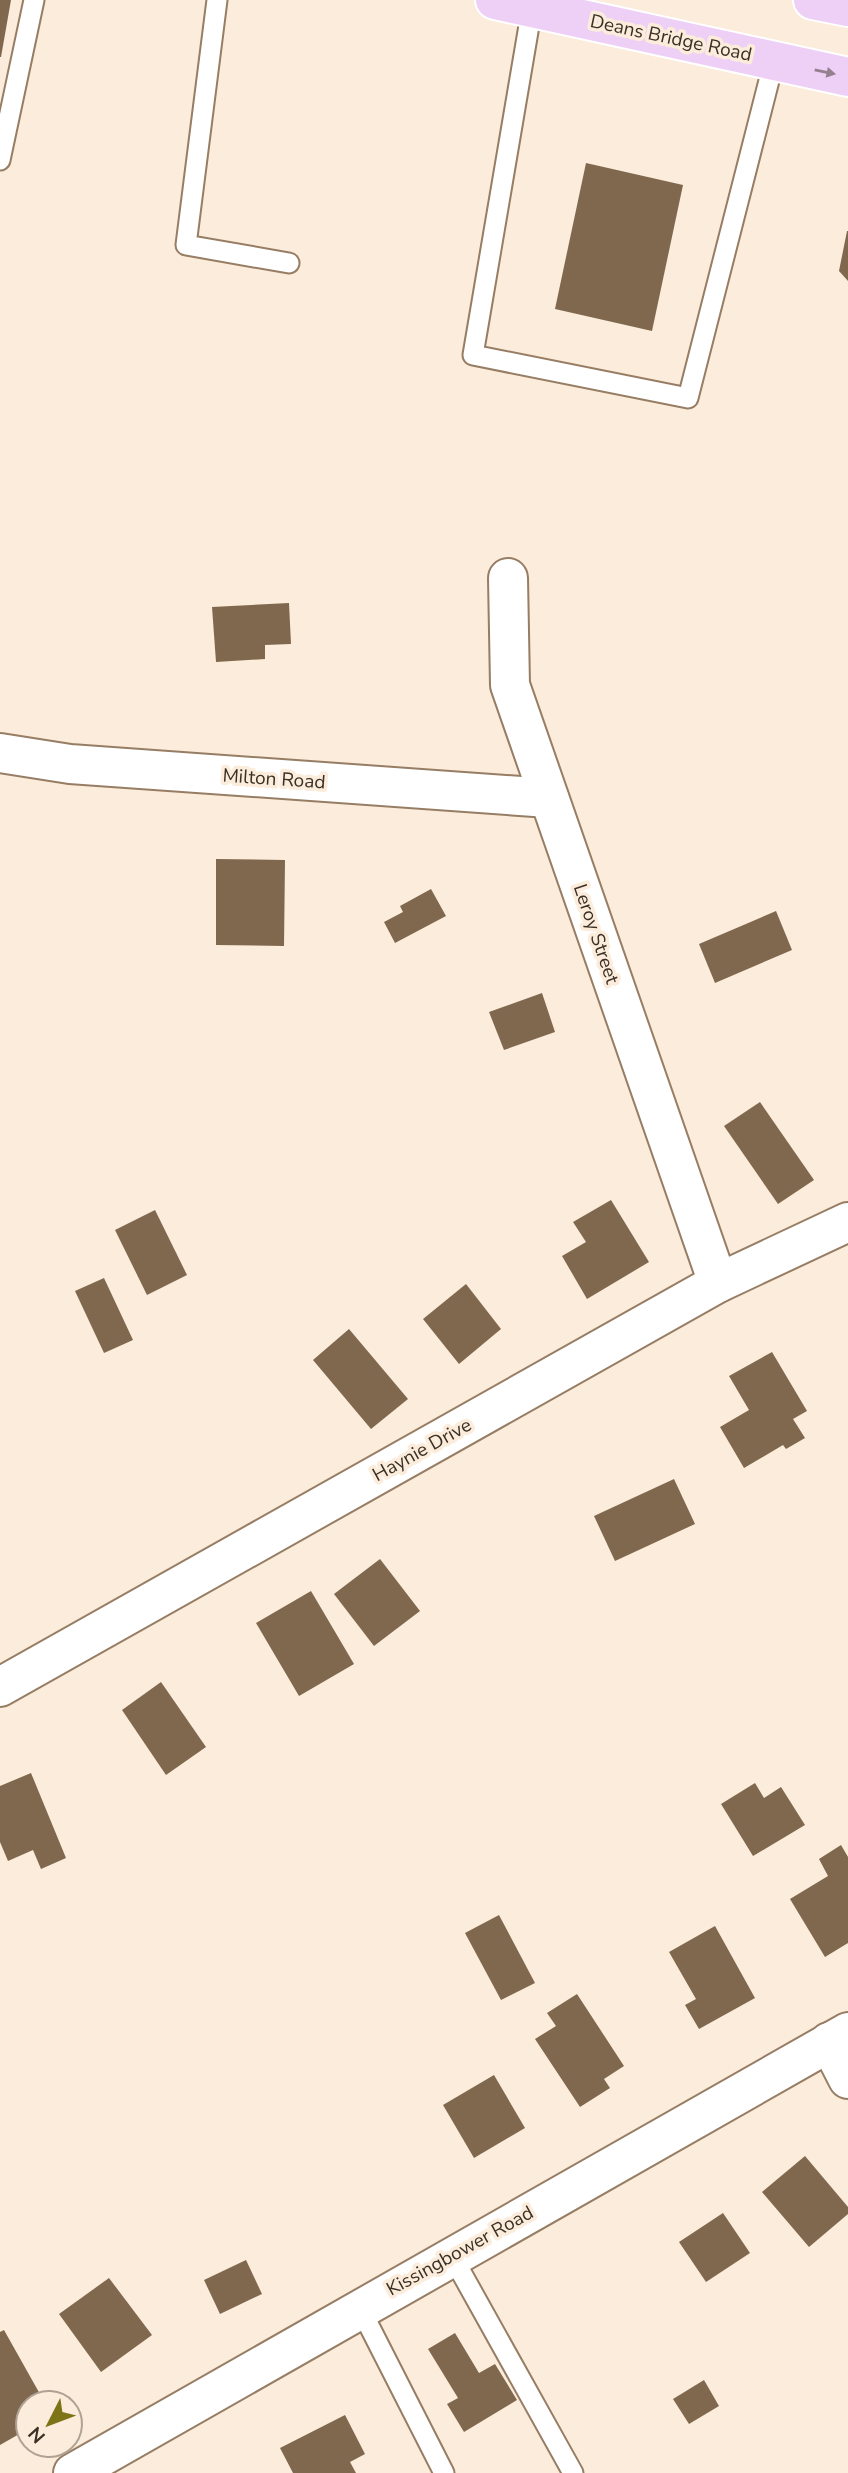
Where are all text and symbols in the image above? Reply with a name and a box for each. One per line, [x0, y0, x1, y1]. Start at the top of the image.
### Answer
street label: Deans Bridge Road [588, 8, 754, 68]
one-way arrow [814, 67, 836, 78]
street label: Milton Road [222, 762, 326, 796]
street label: Leroy Street [567, 881, 625, 988]
street label: Haynie Drive [368, 1412, 476, 1488]
street label: Kissingbower Road [382, 2200, 538, 2302]
north arrow [14, 2389, 84, 2459]
text: N [23, 2421, 52, 2449]

